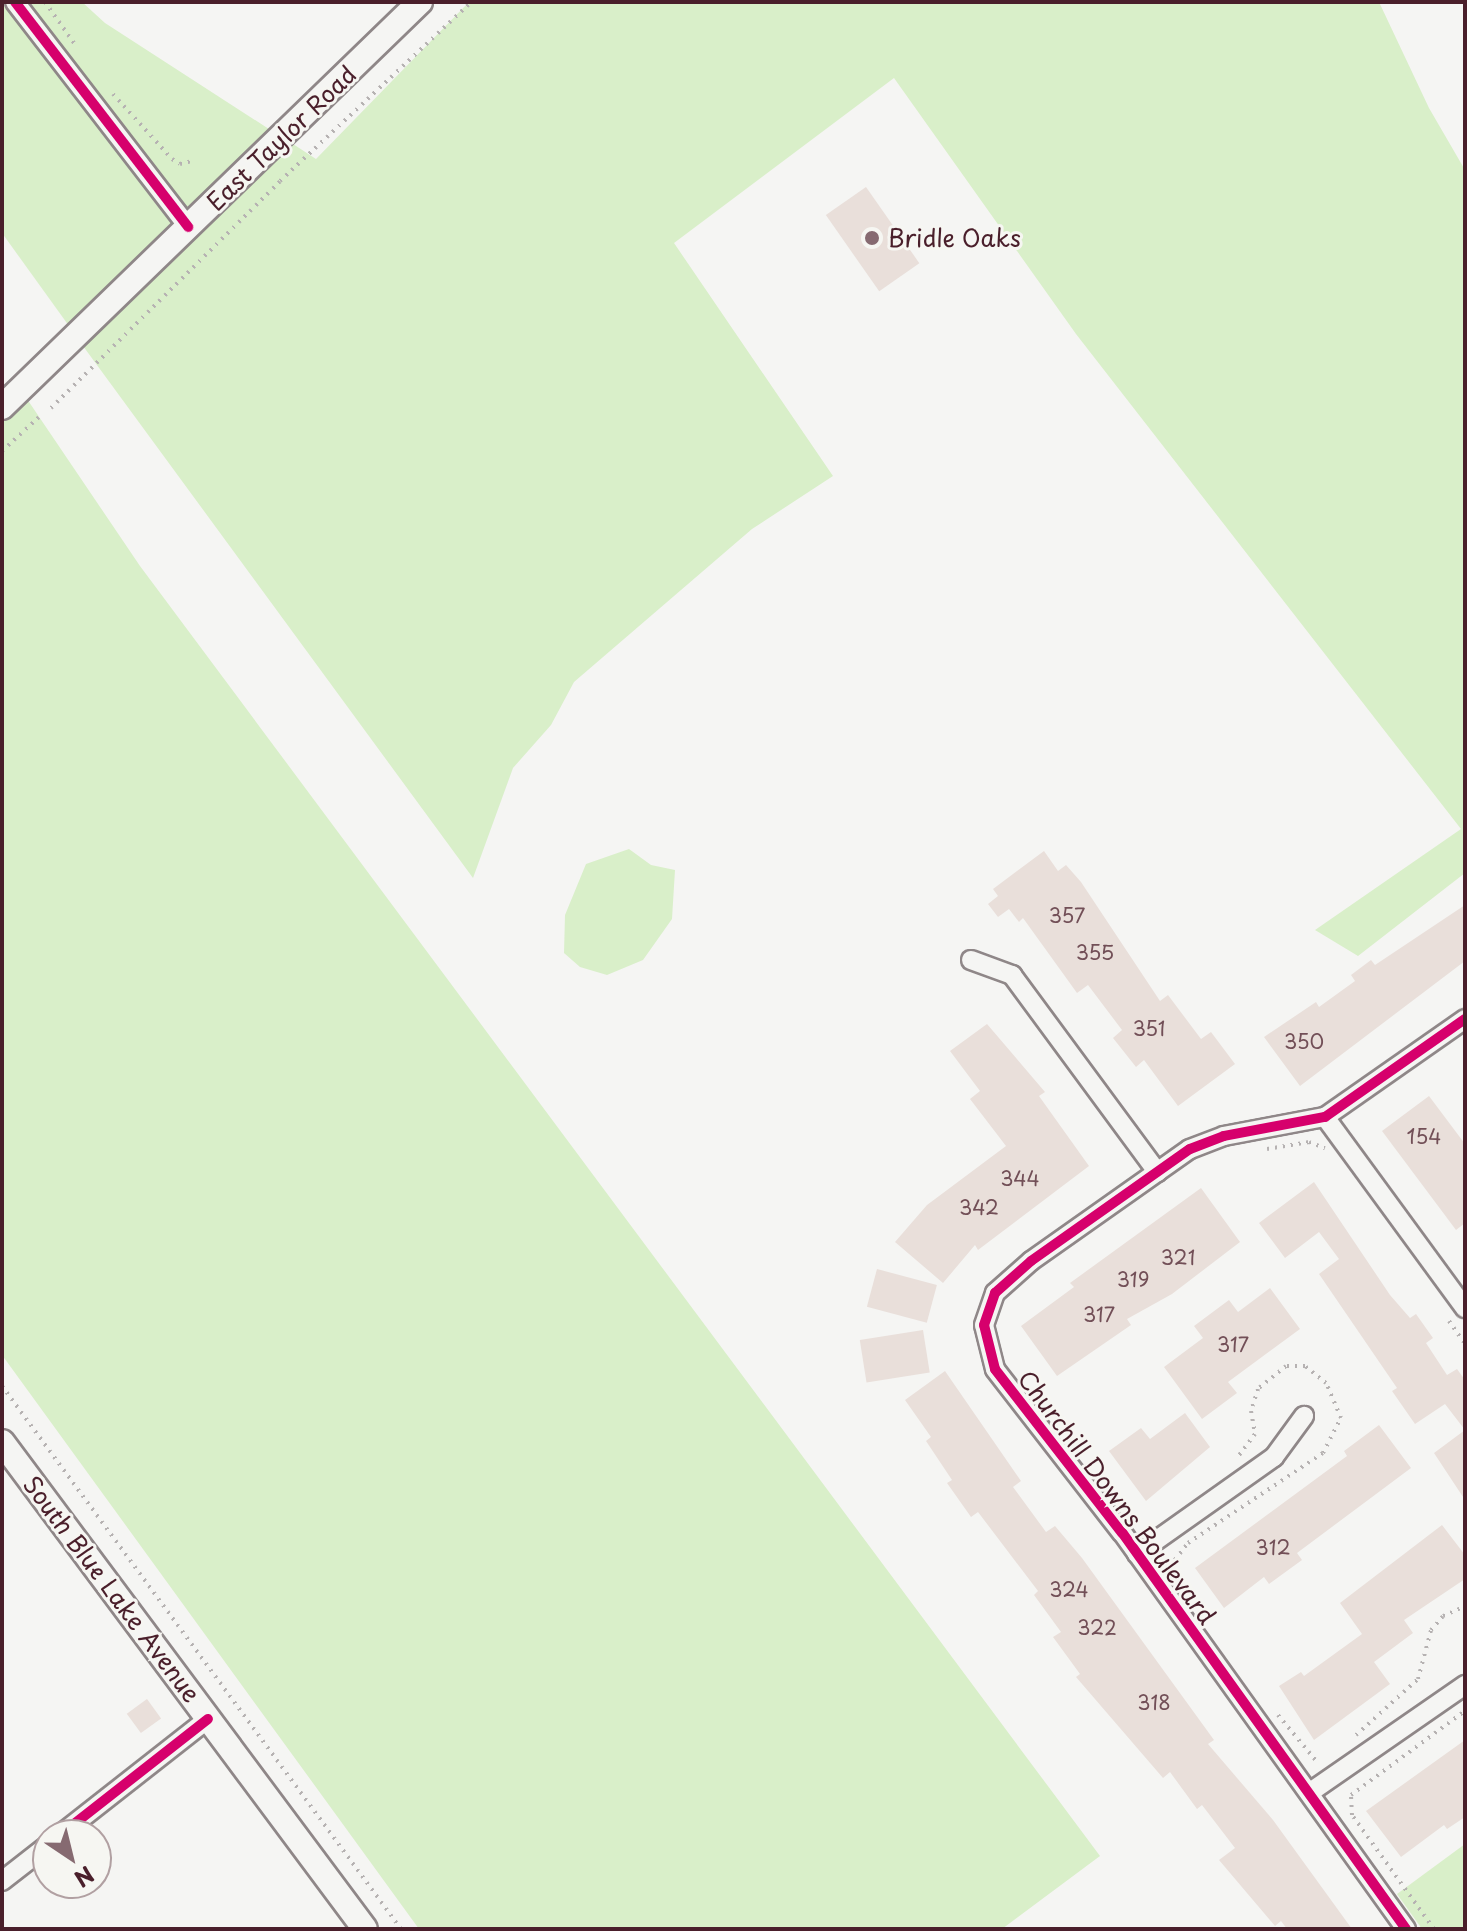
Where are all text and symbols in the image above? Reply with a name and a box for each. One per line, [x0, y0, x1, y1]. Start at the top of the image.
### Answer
street label: East Taylor Road [200, 59, 362, 217]
place label: Bridle Oaks [888, 224, 1024, 252]
marker: Bridle Oaks [863, 229, 881, 247]
house number: 357 [1049, 903, 1085, 927]
house number: 355 [1076, 940, 1114, 964]
house number: 351 [1133, 1016, 1165, 1040]
house number: 350 [1284, 1029, 1324, 1053]
house number: 154 [1406, 1124, 1442, 1148]
house number: 344 [1000, 1166, 1040, 1190]
house number: 342 [959, 1195, 999, 1219]
house number: 321 [1161, 1245, 1195, 1269]
house number: 319 [1117, 1267, 1149, 1291]
house number: 317 [1083, 1302, 1115, 1326]
house number: 317 [1217, 1332, 1249, 1356]
street label: Churchill Downs Boulevard [1013, 1365, 1221, 1629]
street label: South Blue Lake Avenue [17, 1470, 207, 1708]
house number: 312 [1255, 1535, 1291, 1559]
house number: 324 [1049, 1577, 1089, 1601]
house number: 322 [1077, 1615, 1117, 1639]
house number: 318 [1137, 1690, 1171, 1714]
north arrow [32, 1819, 112, 1899]
text: N [68, 1859, 102, 1896]

